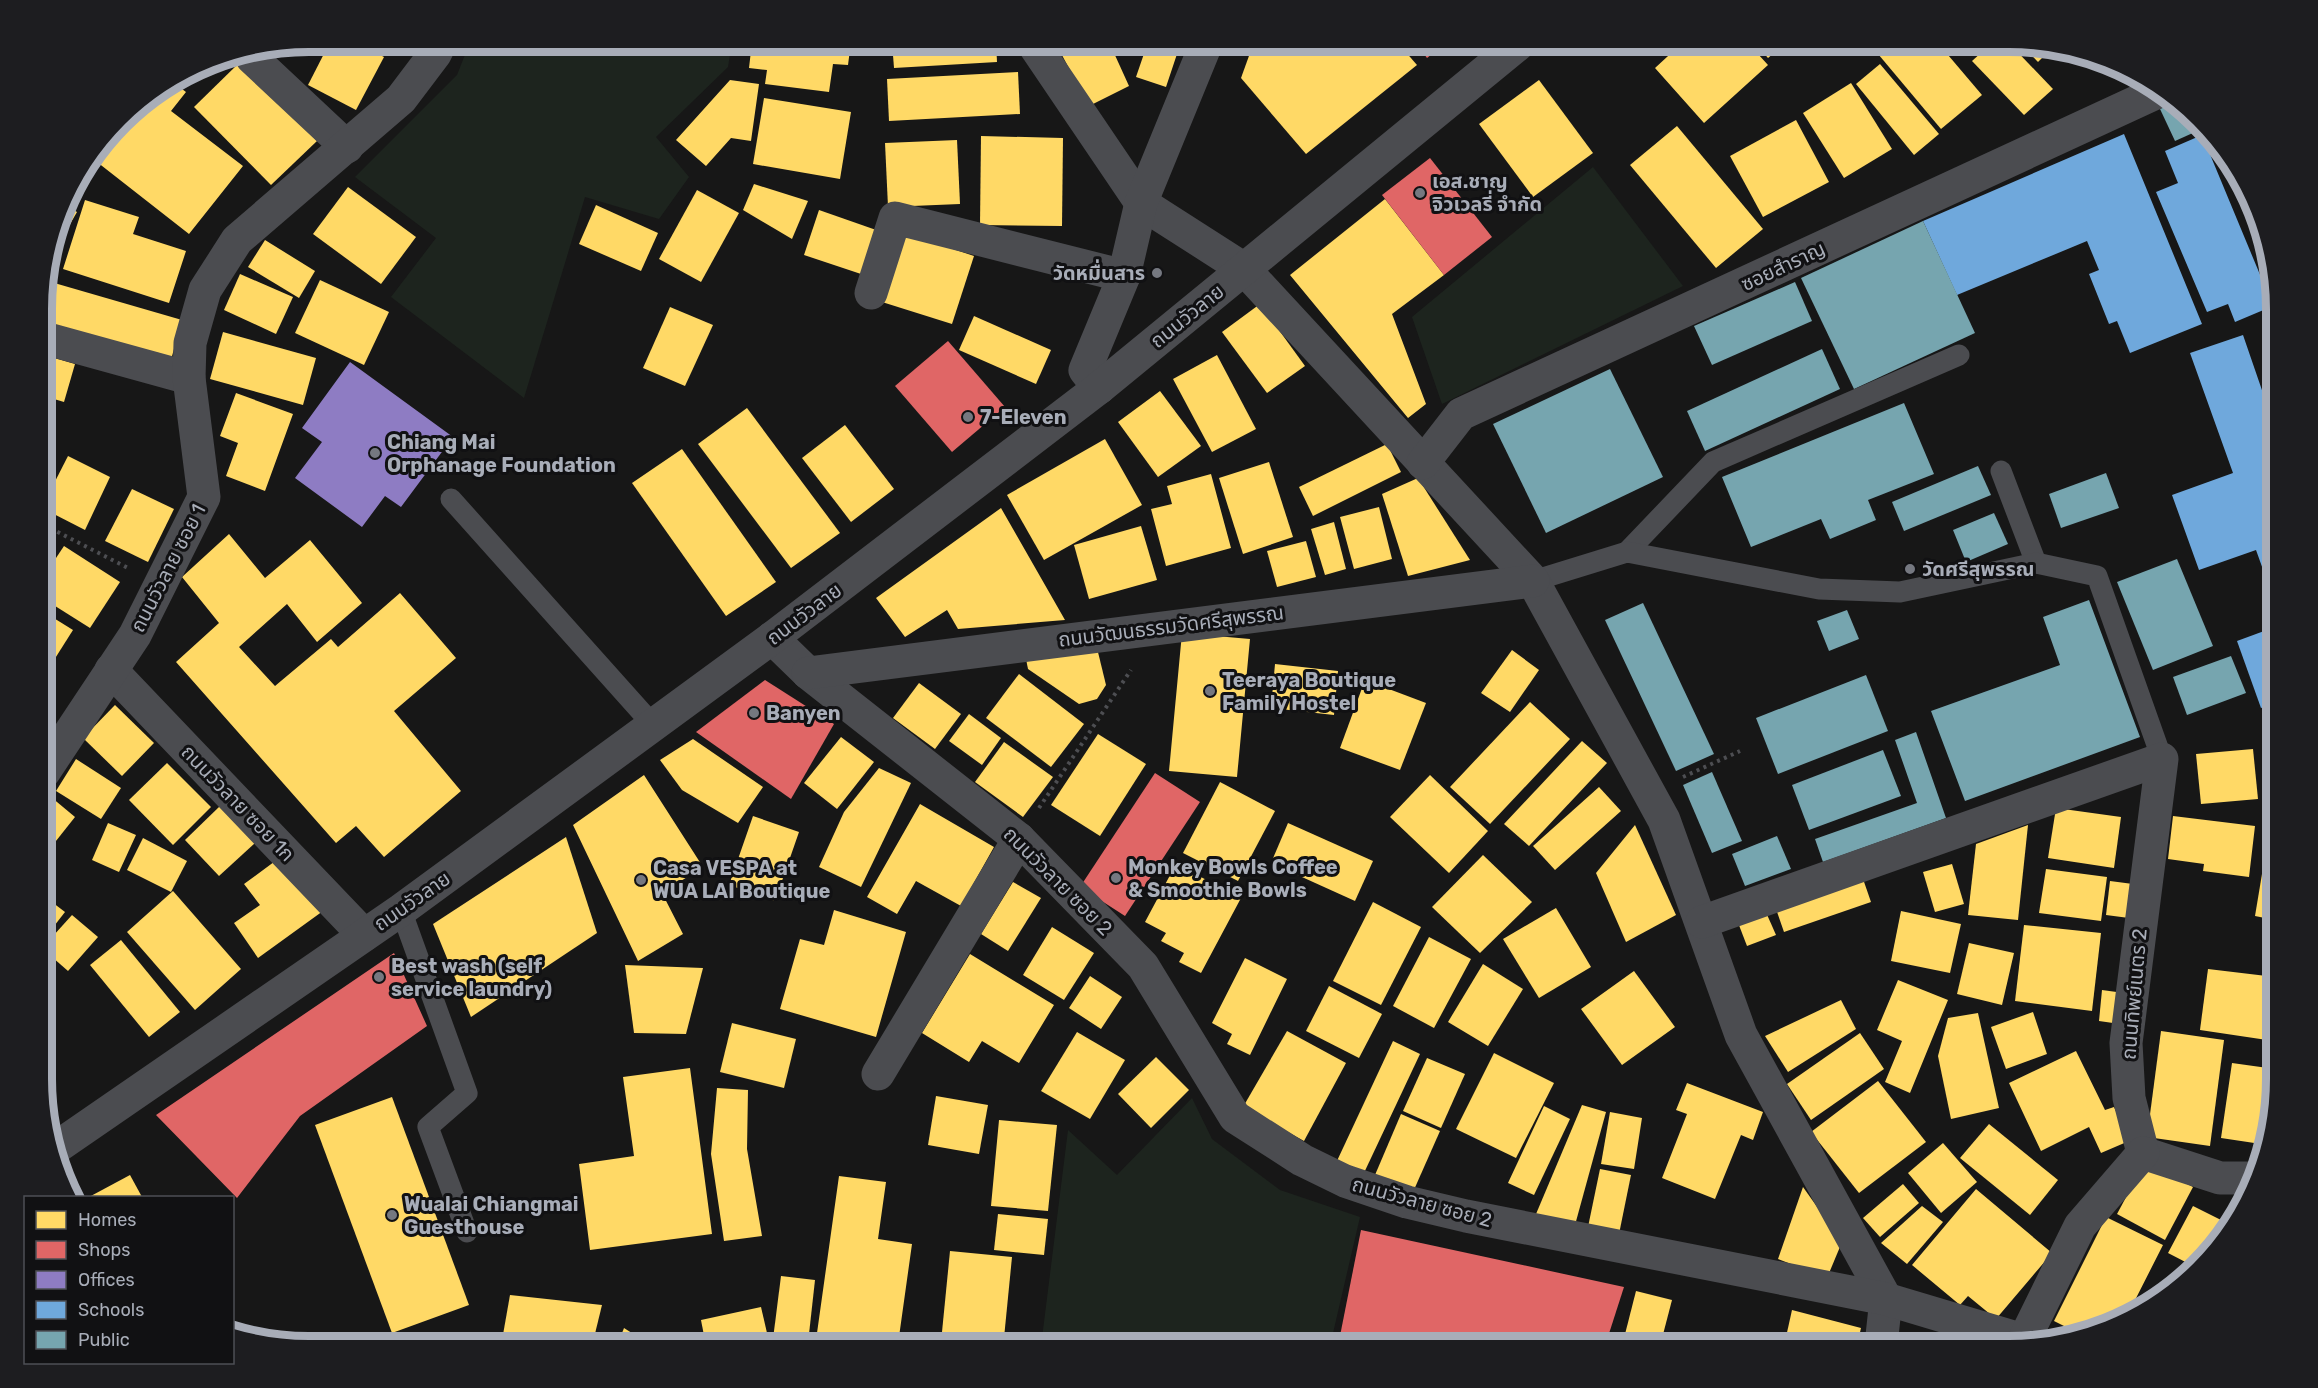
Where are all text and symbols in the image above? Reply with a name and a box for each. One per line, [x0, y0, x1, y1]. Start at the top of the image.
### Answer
place label: เอส.ชาญ จิวเวลรี่ จำกัด [1432, 169, 1542, 216]
marker: เอส.ชาญ จิวเวลรี่ จำกัด [1413, 186, 1427, 200]
street label: ซอยสำราญ [1737, 236, 1829, 296]
place label: วัดหมื่นสาร [1053, 259, 1145, 285]
marker: วัดหมื่นสาร [1150, 266, 1164, 280]
street label: ถนนวัวลาย [1145, 279, 1229, 353]
place label: 7-Eleven [980, 405, 1067, 429]
marker: 7-Eleven [961, 410, 975, 424]
place label: Chiang Mai Orphanage Foundation [387, 430, 616, 477]
marker: Chiang Mai Orphanage Foundation [368, 446, 382, 460]
street label: ถนนวัวลาย ซอย 1 [125, 500, 211, 636]
place label: วัดศรีสุพรรณ [1922, 557, 2035, 581]
marker: วัดศรีสุพรรณ [1903, 562, 1917, 576]
street label: ถนนวัวลาย [762, 578, 846, 650]
street label: ถนนวัฒนธรรมวัดศรีสุพรรณ [1057, 600, 1285, 652]
place label: Teeraya Boutique Family Hostel [1222, 668, 1396, 715]
marker: Teeraya Boutique Family Hostel [1203, 684, 1217, 698]
place label: Banyen [766, 701, 841, 725]
marker: Banyen [747, 706, 761, 720]
street label: ถนนวัวลาย ซอย 1ก [176, 740, 300, 866]
street label: ถนนวัวลาย ซอย 2 [999, 822, 1117, 940]
place label: Monkey Bowls Coffee & Smoothie Bowls [1128, 855, 1338, 902]
place label: Casa VESPA at WUA LAI Boutique [653, 856, 830, 903]
street label: ถนนวัวลาย [369, 866, 455, 936]
marker: Monkey Bowls Coffee & Smoothie Bowls [1109, 871, 1123, 885]
marker: Casa VESPA at WUA LAI Boutique [634, 873, 648, 887]
street label: ถนนทิพย์เนตร 2 [2116, 927, 2152, 1061]
place label: Best wash (self service laundry) [391, 954, 552, 1001]
marker: Best wash (self service laundry) [372, 970, 386, 984]
street label: ถนนวัวลาย ซอย 2 [1349, 1172, 1495, 1232]
place label: Wualai Chiangmai Guesthouse [404, 1192, 579, 1239]
legend [24, 1196, 234, 1364]
marker: Wualai Chiangmai Guesthouse [385, 1208, 399, 1222]
text: Homes [78, 1209, 136, 1231]
text: Shops [78, 1239, 130, 1261]
text: Offices [78, 1269, 135, 1291]
text: Schools [78, 1299, 144, 1321]
text: Public [78, 1329, 130, 1351]

